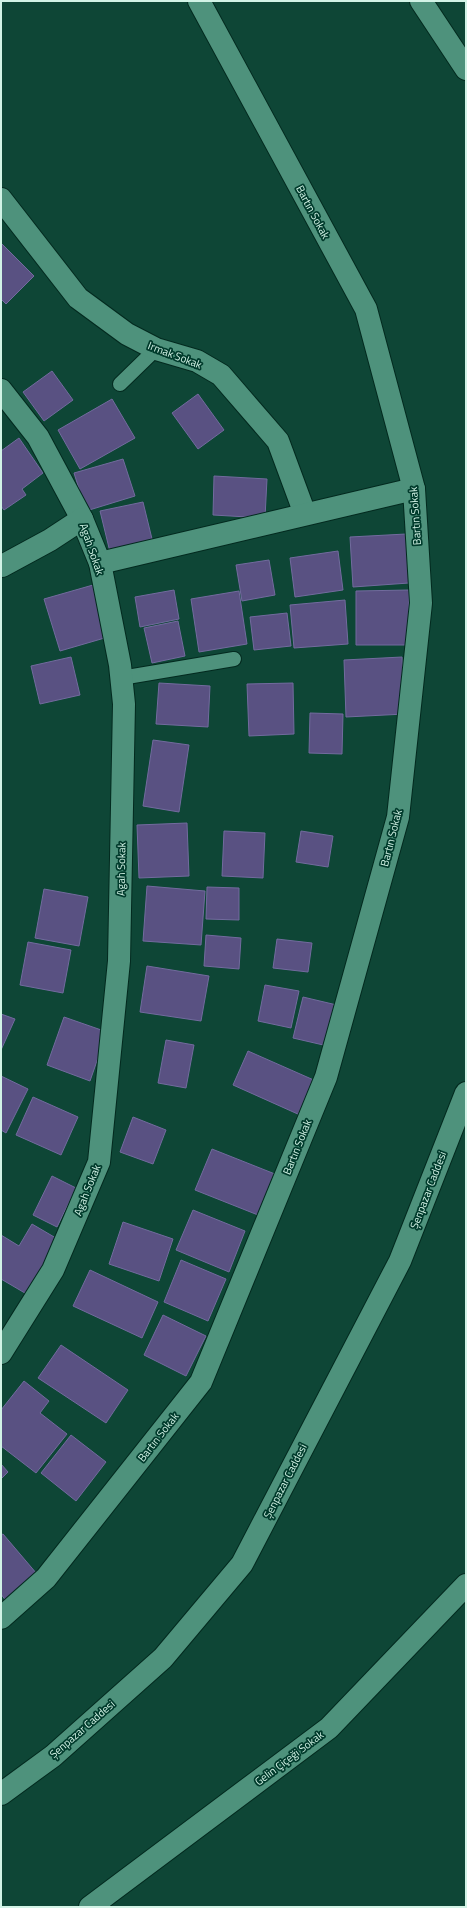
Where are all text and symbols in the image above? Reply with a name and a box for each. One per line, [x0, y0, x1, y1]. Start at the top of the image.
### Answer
street label: Bartın Sokak [292, 182, 334, 242]
street label: Irmak Sokak [146, 337, 205, 373]
street label: Bartın Sokak [405, 486, 425, 546]
street label: Agah Sokak [76, 521, 109, 578]
street label: Bartın Sokak [376, 807, 406, 868]
street label: Agah Sokak [113, 841, 129, 896]
street label: Bartın Sokak [279, 1116, 316, 1177]
street label: Şenpazar Caddesi [406, 1149, 450, 1231]
street label: Agah Sokak [70, 1161, 105, 1218]
street label: Bartın Sokak [134, 1408, 183, 1465]
street label: Şenpazar Caddesi [259, 1441, 311, 1521]
street label: Şenpazar Caddesi [46, 1696, 118, 1762]
street label: Gelin Çiçeği Sokak [251, 1726, 327, 1789]

